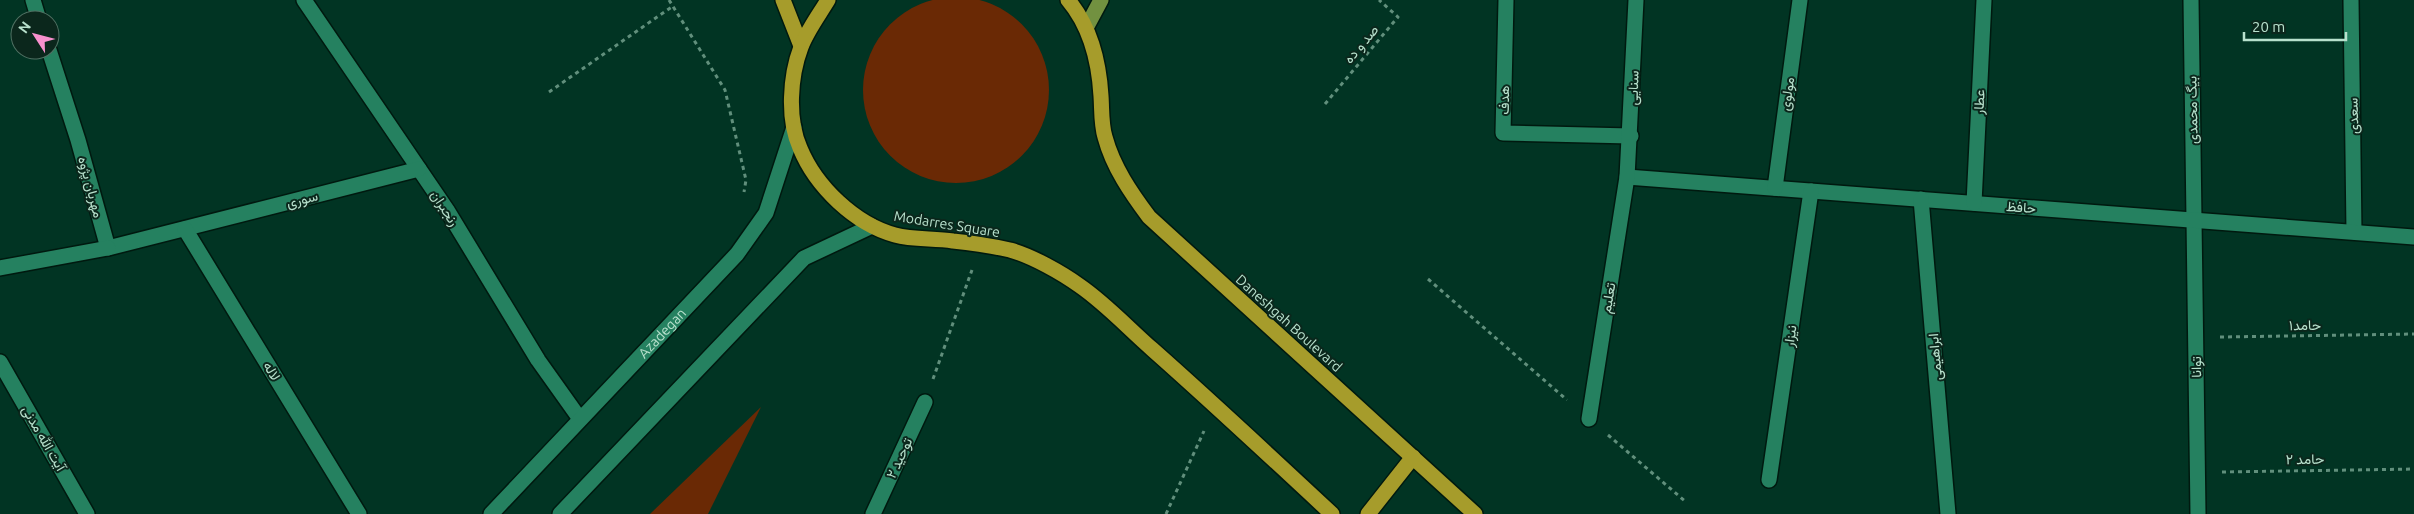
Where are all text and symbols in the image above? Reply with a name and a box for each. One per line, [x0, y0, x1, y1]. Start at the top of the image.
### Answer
north arrow [10, 10, 60, 60]
scale bar [2244, 10, 2346, 42]
text: N [15, 18, 34, 36]
text: 20 m [2252, 18, 2285, 35]
street label: صد و ده [1340, 21, 1383, 67]
street label: سنایی [1624, 70, 1643, 106]
street label: مولوی [1777, 76, 1798, 112]
street label: بیگ محمدی [2183, 76, 2202, 144]
street label: هدف [1496, 85, 1512, 115]
street label: عطار [1970, 89, 1989, 116]
street label: سعدی [2345, 98, 2362, 134]
street label: مهربان پژوه [73, 155, 107, 220]
street label: سوری [285, 187, 320, 212]
street label: رنجبران [427, 187, 463, 230]
street label: حافظ [2005, 198, 2037, 216]
street label: Modarres Square [893, 208, 1001, 240]
street label: Daneshgah Boulevard [1233, 271, 1345, 375]
street label: تعلیم [1598, 282, 1619, 315]
street label: Azadegan [635, 305, 689, 361]
street label: حامد۱ [2289, 317, 2321, 333]
street label: نیزار [1780, 324, 1800, 349]
street label: ابراهیمی [1925, 333, 1946, 381]
street label: توانا [2188, 356, 2205, 378]
street label: لاله [260, 359, 284, 383]
street label: آیت الله مدنی [18, 403, 70, 475]
street label: توحید ۲ [883, 435, 916, 481]
street label: حامد ۲ [2286, 451, 2324, 467]

